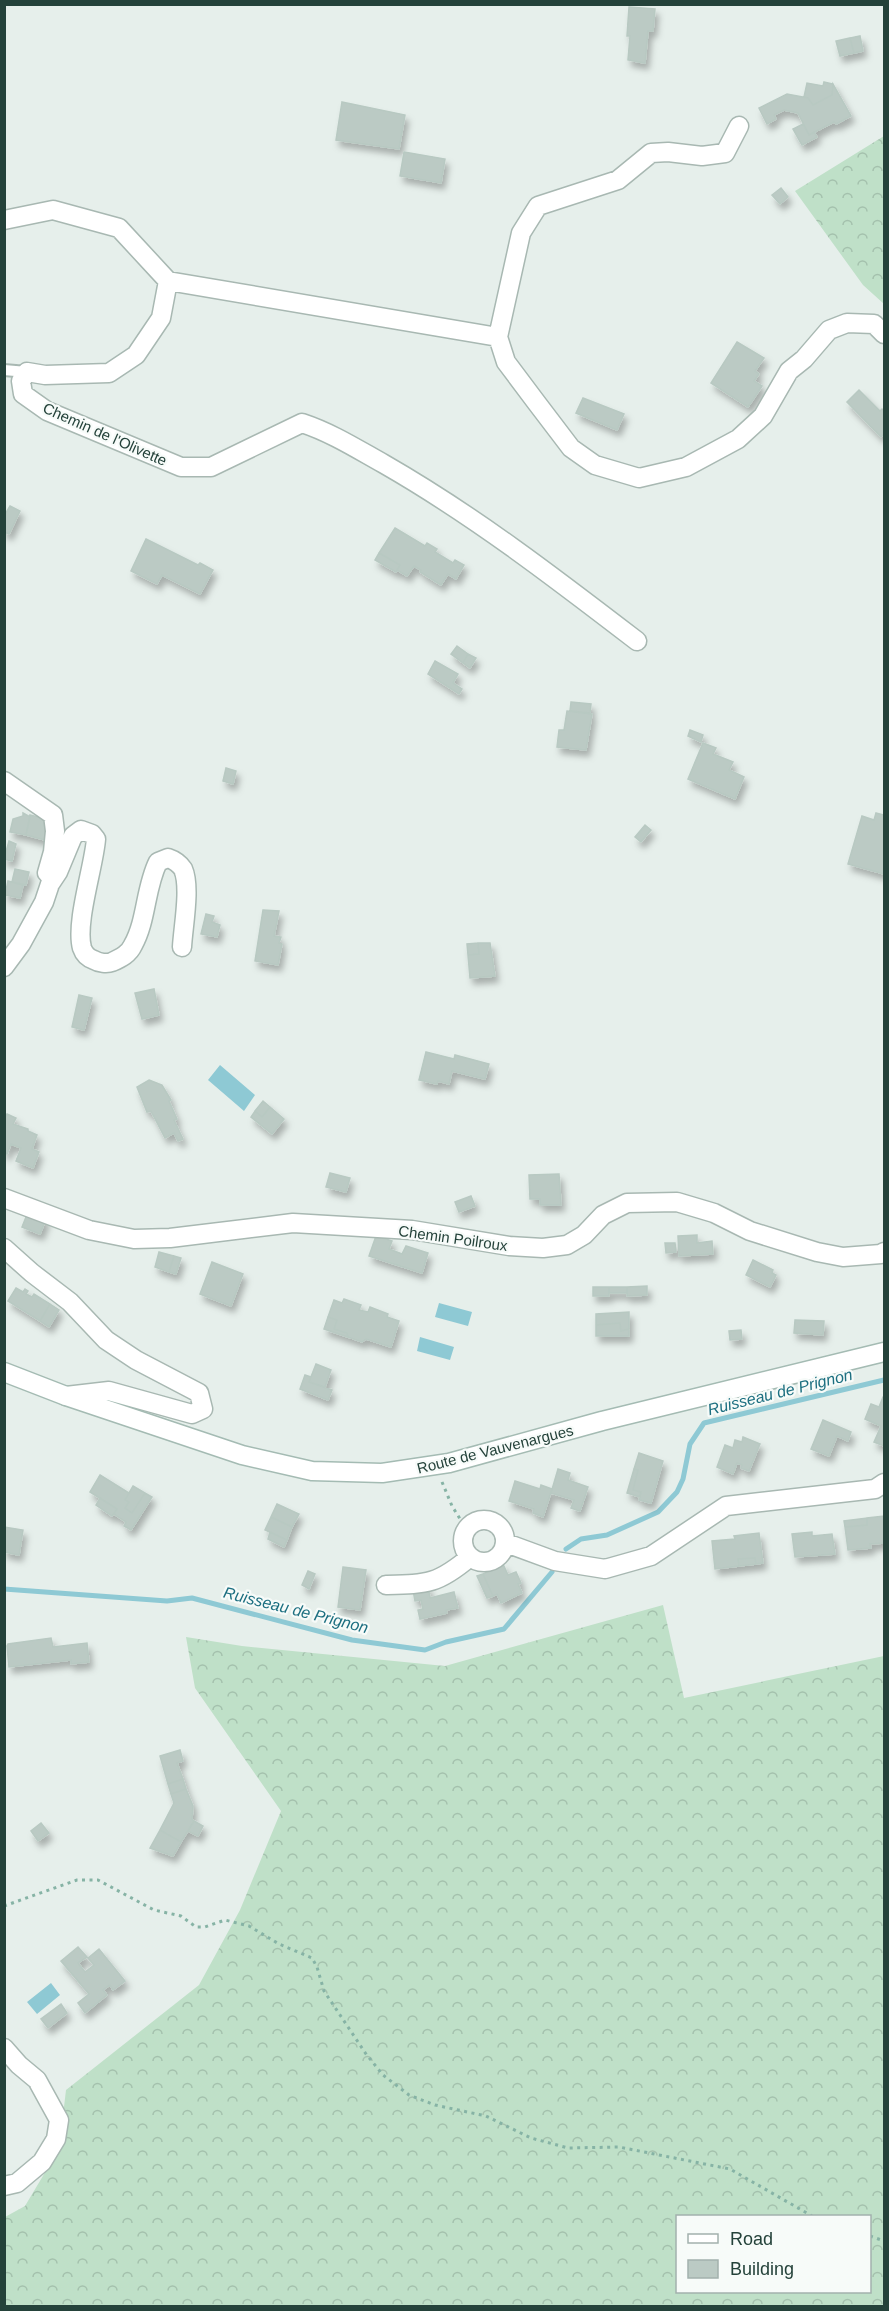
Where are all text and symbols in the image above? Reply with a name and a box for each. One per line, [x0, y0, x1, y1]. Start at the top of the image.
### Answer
street label: Chemin de l'Olivette [40, 399, 170, 469]
street label: Chemin Poilroux [397, 1222, 509, 1254]
water label: Ruisseau de Prignon [706, 1366, 854, 1418]
street label: Route de Vauvenargues [415, 1421, 575, 1477]
water label: Ruisseau de Prignon [222, 1584, 370, 1636]
legend [676, 2215, 871, 2293]
text: Road [730, 2229, 773, 2249]
text: Building [730, 2259, 794, 2279]

